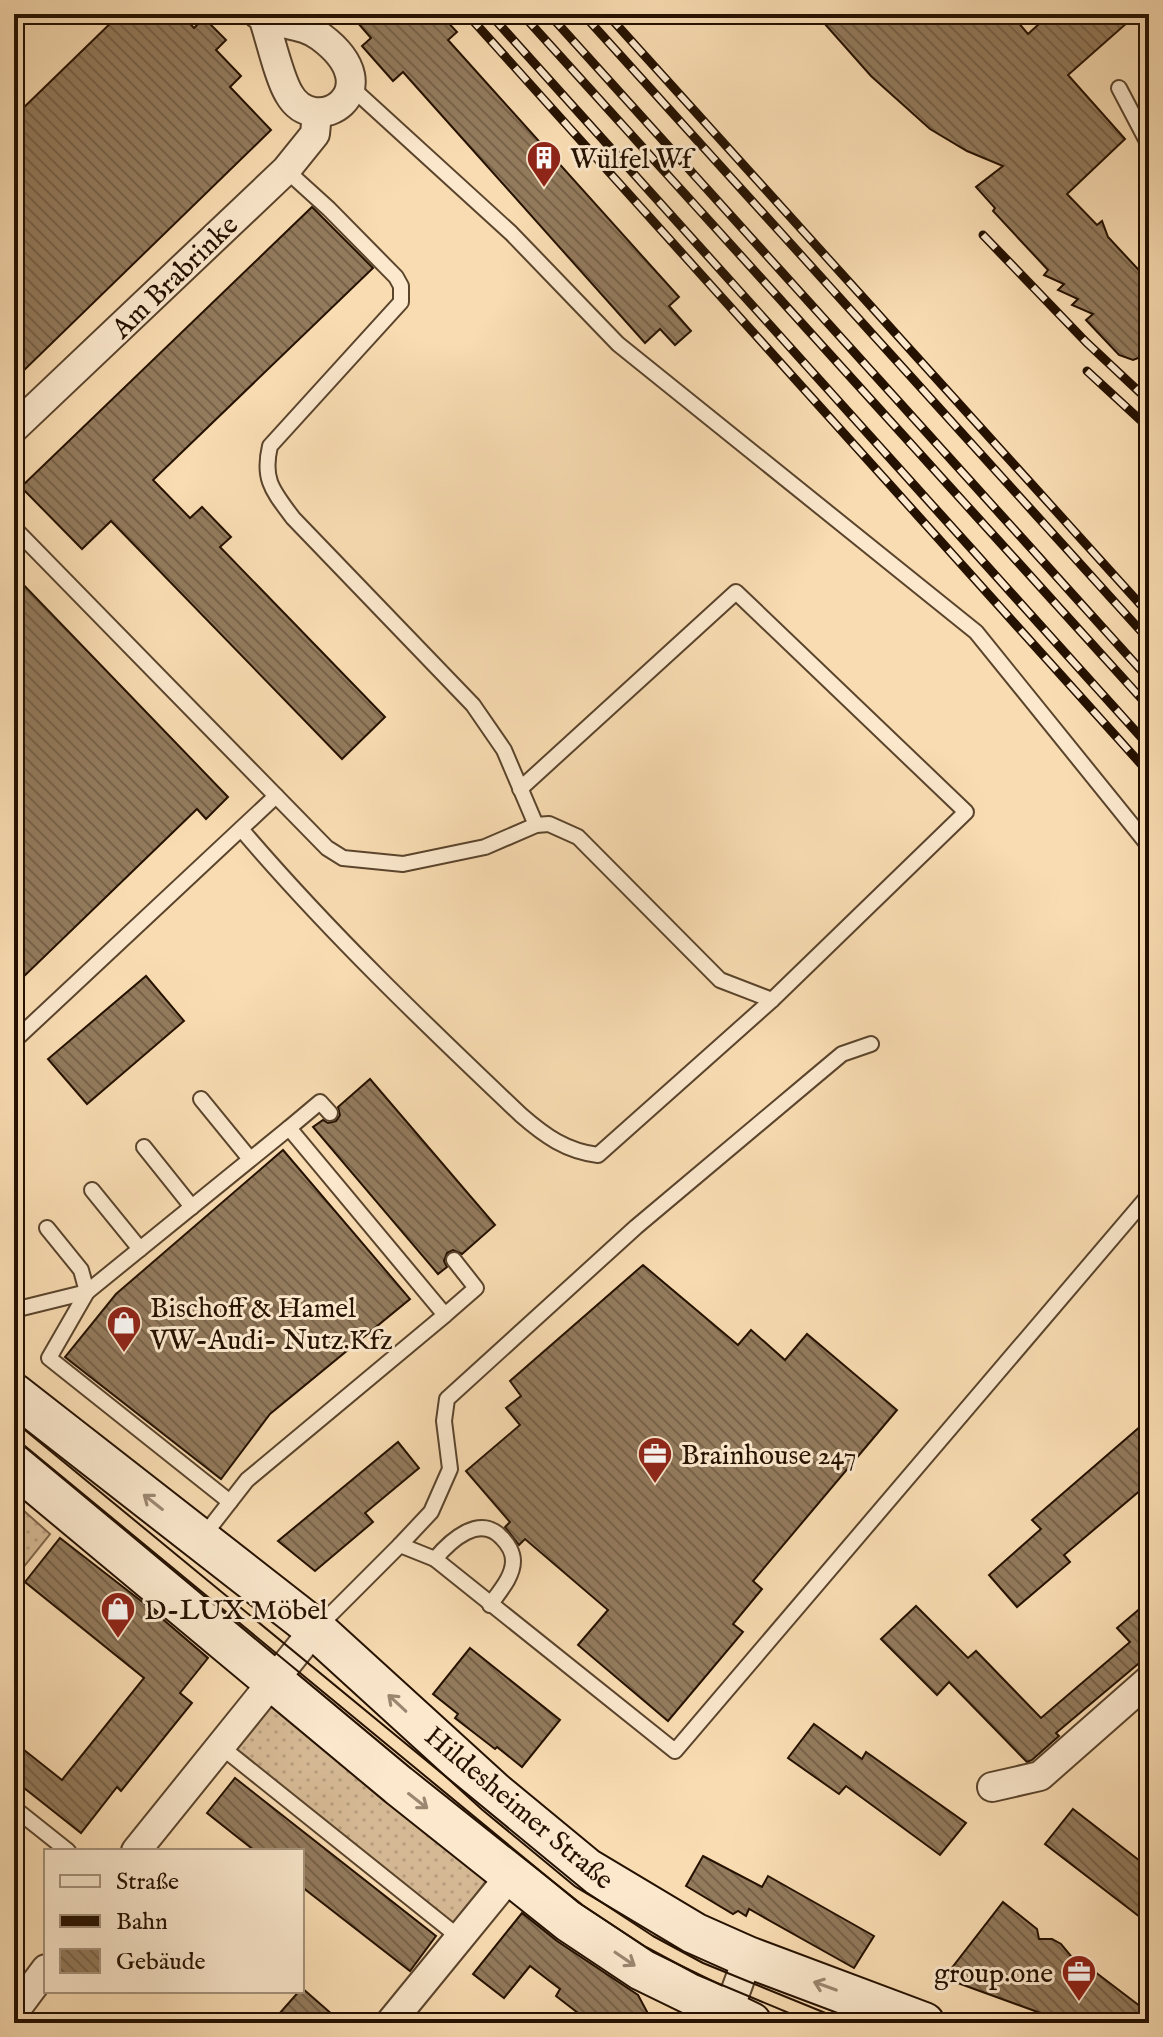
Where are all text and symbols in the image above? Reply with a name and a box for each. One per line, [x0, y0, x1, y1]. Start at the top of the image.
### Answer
building icon: Wülfel Wf [525, 139, 563, 189]
place label: Wülfel Wf [570, 143, 697, 178]
street label: Am Brabrinke [104, 209, 247, 348]
place label: Bischoff & Hamel VW-Audi- Nutz.Kfz [149, 1292, 393, 1359]
shop icon: Bischoff & Hamel VW-Audi- Nutz.Kfz [105, 1304, 143, 1354]
office icon: Brainhouse 247 [636, 1435, 674, 1485]
place label: Brainhouse 247 [681, 1439, 857, 1474]
one-way arrow [143, 1493, 164, 1510]
shop icon: D-LUX Möbel [99, 1590, 137, 1640]
place label: D-LUX Möbel [144, 1594, 328, 1629]
one-way arrow [387, 1694, 407, 1712]
street label: Hildesheimer Straße [417, 1720, 620, 1898]
one-way arrow [407, 1792, 428, 1810]
legend [44, 1849, 304, 1993]
text: Straße [116, 1867, 179, 1898]
text: Bahn [116, 1907, 168, 1938]
text: Gebäude [116, 1947, 206, 1978]
one-way arrow [613, 1951, 635, 1967]
office icon: group.one [1060, 1953, 1098, 2003]
place label: group.one [934, 1957, 1053, 1992]
one-way arrow [813, 1977, 838, 1992]

